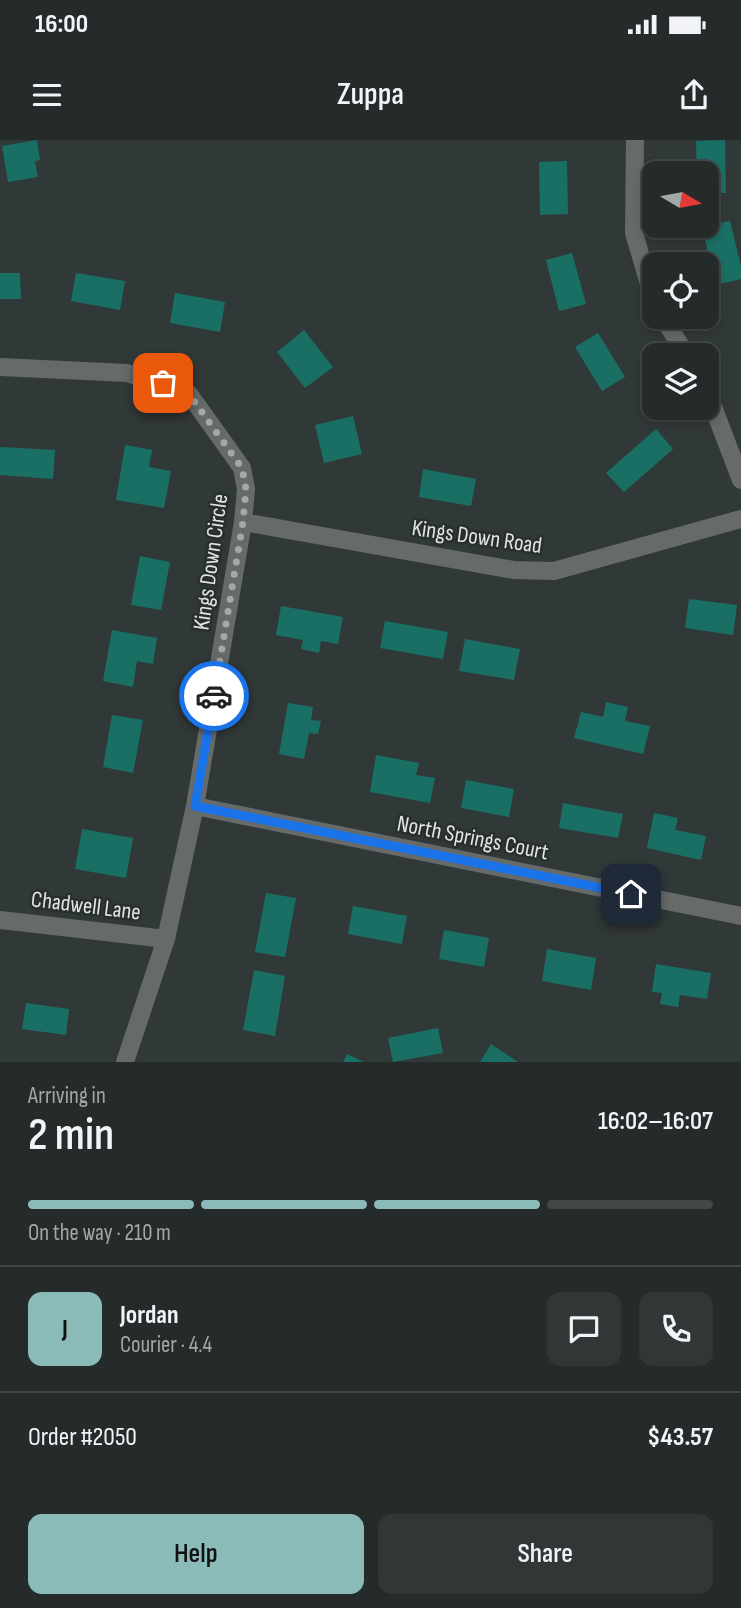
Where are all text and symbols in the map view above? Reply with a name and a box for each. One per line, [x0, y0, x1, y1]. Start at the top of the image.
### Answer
text: 16:00 [35, 9, 88, 40]
text: Zuppa [337, 75, 404, 114]
icon: menu [28, 76, 66, 114]
icon: share [675, 76, 713, 114]
north arrow [642, 161, 719, 238]
map controls [642, 161, 719, 420]
button: locate [642, 252, 719, 329]
button: layers [642, 343, 719, 420]
pin [133, 353, 193, 413]
icon: bag [144, 364, 182, 402]
street label: Kings Down Circle [188, 492, 234, 632]
street label: Kings Down Road [410, 514, 544, 560]
courier [179, 661, 249, 731]
icon: car [195, 677, 233, 715]
street label: North Springs Court [395, 810, 551, 866]
pin [601, 864, 661, 924]
icon: home [612, 875, 650, 913]
street label: Chadwell Lane [29, 885, 142, 927]
text: Arriving in [28, 1082, 106, 1110]
text: 16:02–16:07 [598, 1106, 713, 1137]
text: 2 min [28, 1108, 114, 1163]
text: On the way · 210 m [28, 1219, 171, 1247]
button: chat [547, 1292, 621, 1366]
button: phone [639, 1292, 713, 1366]
text: Jordan [120, 1300, 178, 1331]
text: J [62, 1314, 68, 1345]
text: Courier · 4.4 [120, 1331, 212, 1359]
text: Order #2050 [28, 1422, 137, 1453]
text: $43.57 [647, 1422, 713, 1453]
button: Help [28, 1514, 364, 1594]
button: Share [378, 1514, 713, 1594]

